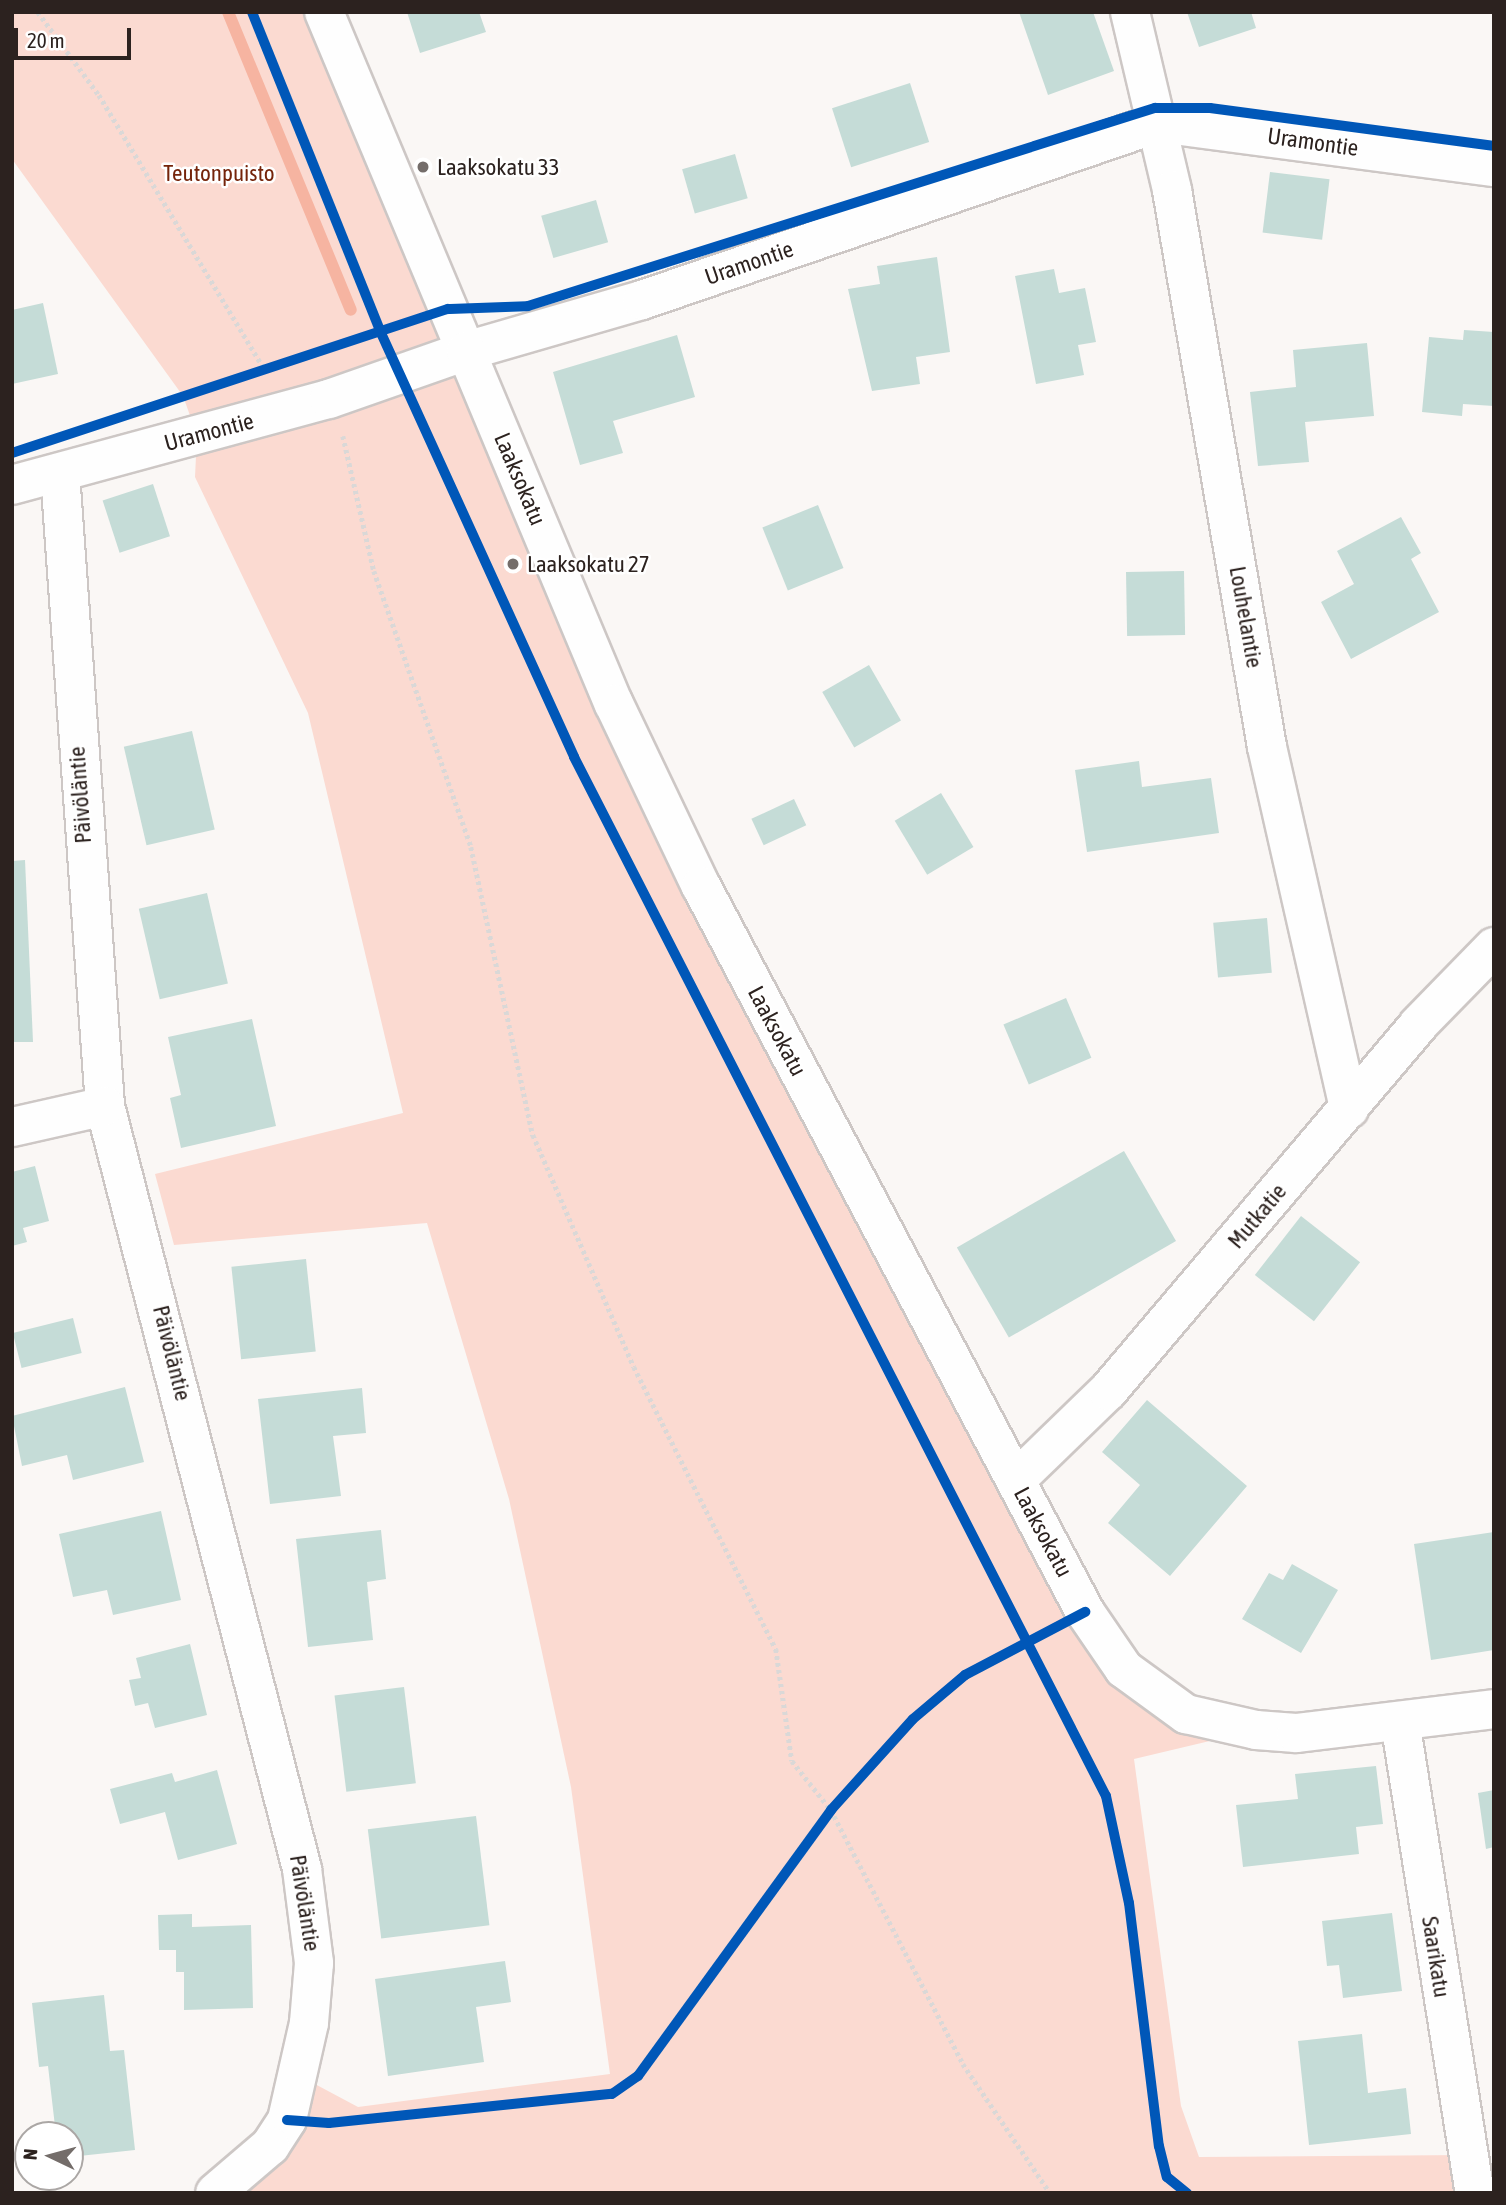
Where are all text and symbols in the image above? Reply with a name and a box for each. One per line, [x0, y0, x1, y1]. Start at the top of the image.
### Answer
scale bar [18, 14, 135, 58]
text: 20 m [27, 28, 65, 52]
street label: Uramontie [1266, 122, 1360, 162]
place label: Laaksokatu 33 [437, 153, 560, 181]
park label: Teutonpuisto [163, 159, 275, 187]
marker: Laaksokatu 33 [415, 159, 431, 175]
street label: Uramontie [701, 235, 797, 291]
street label: Uramontie [161, 407, 257, 457]
street label: Laaksokatu [488, 429, 552, 529]
place label: Laaksokatu 27 [527, 550, 650, 578]
marker: Laaksokatu 27 [505, 556, 521, 572]
street label: Louhelantie [1223, 564, 1269, 670]
street label: Päivöläntie [63, 746, 97, 844]
street label: Laaksokatu [742, 981, 812, 1081]
street label: Mutkatie [1222, 1178, 1292, 1254]
street label: Päivöläntie [147, 1303, 197, 1403]
street label: Laaksokatu [1008, 1482, 1078, 1582]
street label: Päivöläntie [284, 1853, 326, 1953]
street label: Saarikatu [1416, 1915, 1456, 1999]
north arrow [14, 2121, 84, 2191]
text: N [19, 2148, 42, 2161]

